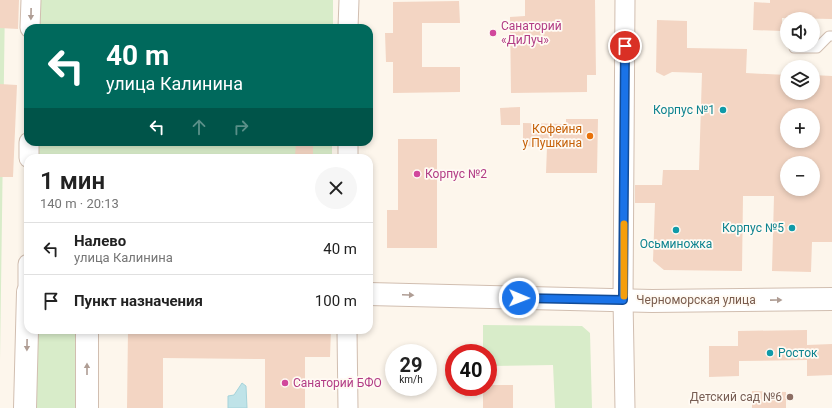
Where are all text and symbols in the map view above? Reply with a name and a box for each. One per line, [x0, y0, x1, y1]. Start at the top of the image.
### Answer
one-way arrow [28, 8, 34, 21]
map controls [780, 12, 820, 196]
button: sound [780, 12, 820, 52]
place label: Санаторий «ДиЛуч» [501, 19, 562, 47]
marker: Санаторий «ДиЛуч» [488, 28, 498, 38]
pin [608, 29, 642, 63]
icon: arrive [614, 35, 636, 57]
text: 40 m [106, 39, 169, 72]
icon: left [40, 40, 92, 92]
button: layers [780, 60, 820, 100]
text: улица Калинина [106, 73, 243, 94]
place label: Корпус №1 [653, 103, 715, 117]
marker: Корпус №1 [718, 105, 728, 115]
button: + [780, 108, 820, 148]
icon: left [146, 116, 168, 138]
icon: ahead [188, 116, 210, 138]
icon: right [230, 116, 252, 138]
place label: Кофейня у Пушкина [523, 122, 582, 150]
marker: Кофейня у Пушкина [585, 131, 595, 141]
button: − [780, 156, 820, 196]
text: 1 мин [40, 167, 105, 195]
button: close [315, 167, 357, 209]
place label: Корпус №2 [425, 167, 487, 181]
marker: Корпус №2 [412, 169, 422, 179]
text: 140 m · 20:13 [40, 196, 119, 211]
place label: Корпус №5 [722, 221, 784, 235]
marker: Корпус №5 [787, 223, 797, 233]
marker: Осьминожка [671, 225, 681, 235]
text: Налево [74, 232, 126, 250]
place label: Осьминожка [640, 237, 712, 251]
icon: left [40, 238, 62, 260]
text: 40 m [323, 240, 357, 258]
text: улица Калинина [74, 250, 173, 265]
position arrow [498, 277, 540, 319]
icon: arrive [40, 290, 62, 312]
text: Пункт назначения [74, 292, 203, 310]
text: 100 m [315, 292, 357, 310]
one-way arrow [402, 292, 415, 298]
street label: Черноморская улица [636, 293, 756, 307]
one-way arrow [770, 297, 783, 303]
one-way arrow [24, 339, 30, 352]
speed limit sign: 40 [445, 344, 497, 396]
place label: Росток [778, 346, 818, 360]
marker: Росток [765, 348, 775, 358]
text: 29 [400, 353, 422, 377]
one-way arrow [84, 362, 90, 375]
text: km/h [399, 374, 423, 385]
place label: Санаторий БФО [293, 376, 382, 390]
marker: Санаторий БФО [280, 378, 290, 388]
place label: Детский сад №6 [690, 390, 782, 404]
marker: Детский сад №6 [785, 392, 795, 402]

